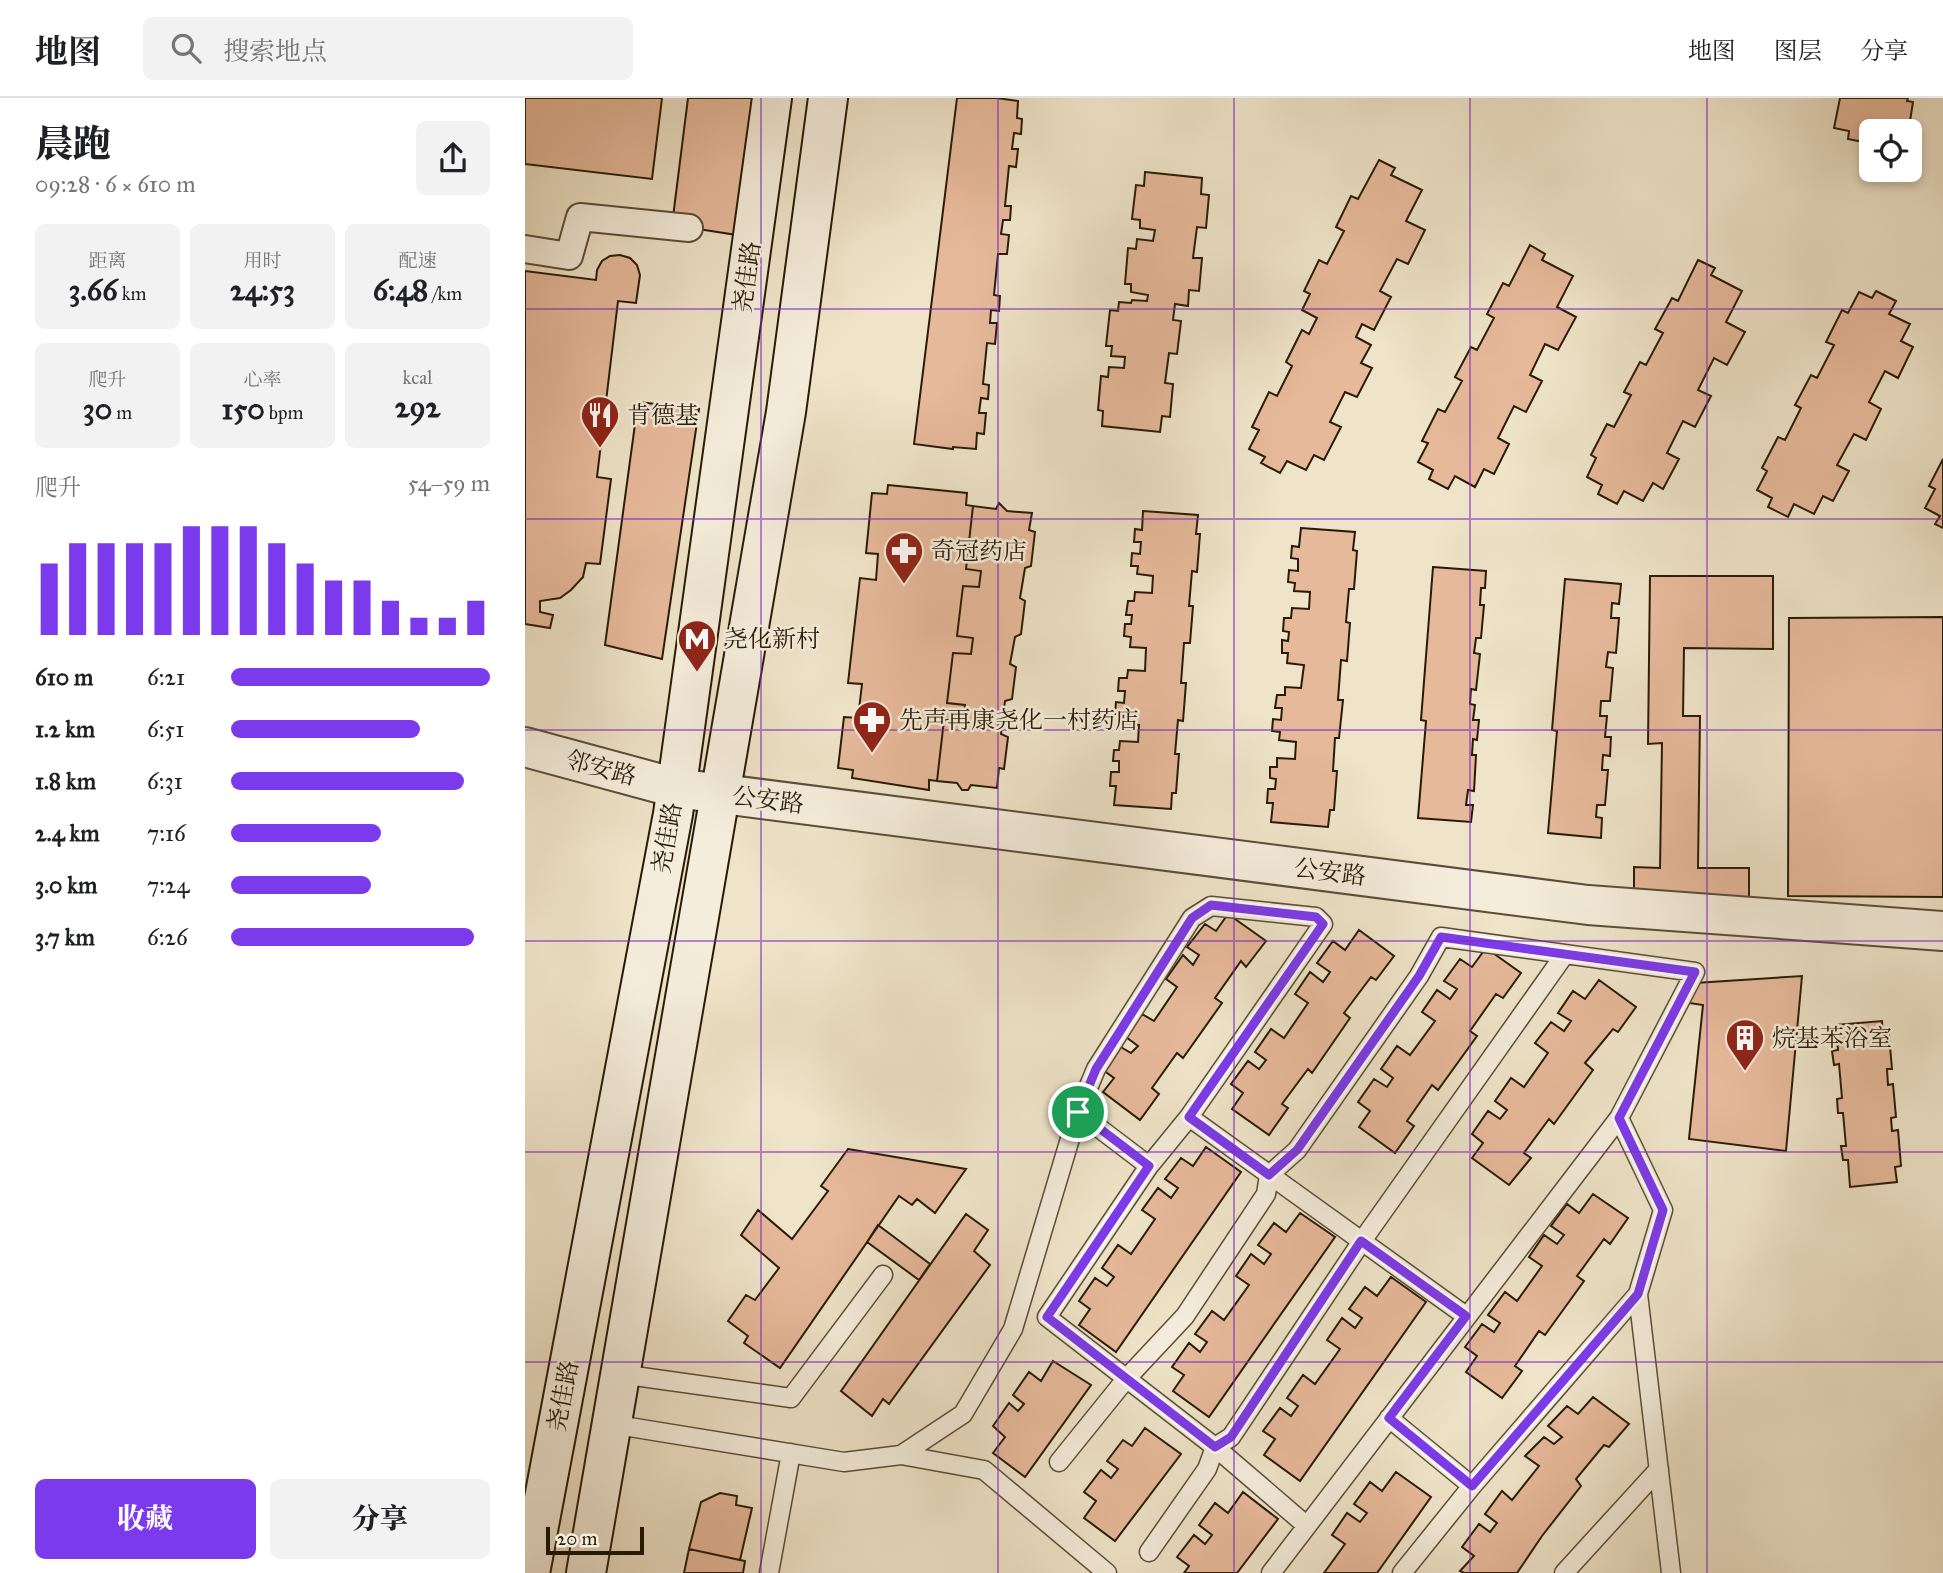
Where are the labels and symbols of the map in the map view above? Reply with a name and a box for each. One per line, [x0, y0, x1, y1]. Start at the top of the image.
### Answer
street label: 尧佳路 [727, 239, 767, 315]
restaurant icon: 肯德基 [579, 394, 621, 449]
place label: 肯德基 [627, 400, 699, 430]
pharmacy icon: 奇冠药店 [883, 530, 925, 585]
place label: 奇冠药店 [931, 536, 1027, 566]
metro station icon: 尧化新村 [676, 618, 718, 673]
place label: 尧化新村 [724, 624, 820, 654]
pharmacy icon: 先声再康尧化一村药店 [851, 699, 893, 754]
place label: 先声再康尧化一村药店 [899, 705, 1139, 735]
street label: 邻安路 [562, 744, 640, 792]
street label: 公安路 [730, 781, 806, 819]
street label: 尧佳路 [646, 800, 688, 876]
street label: 公安路 [1292, 853, 1368, 891]
building icon: 烷基苯浴室 [1724, 1017, 1766, 1072]
place label: 烷基苯浴室 [1772, 1023, 1892, 1053]
pin [1048, 1082, 1108, 1142]
street label: 尧佳路 [541, 1358, 585, 1434]
scale bar [546, 1524, 644, 1556]

